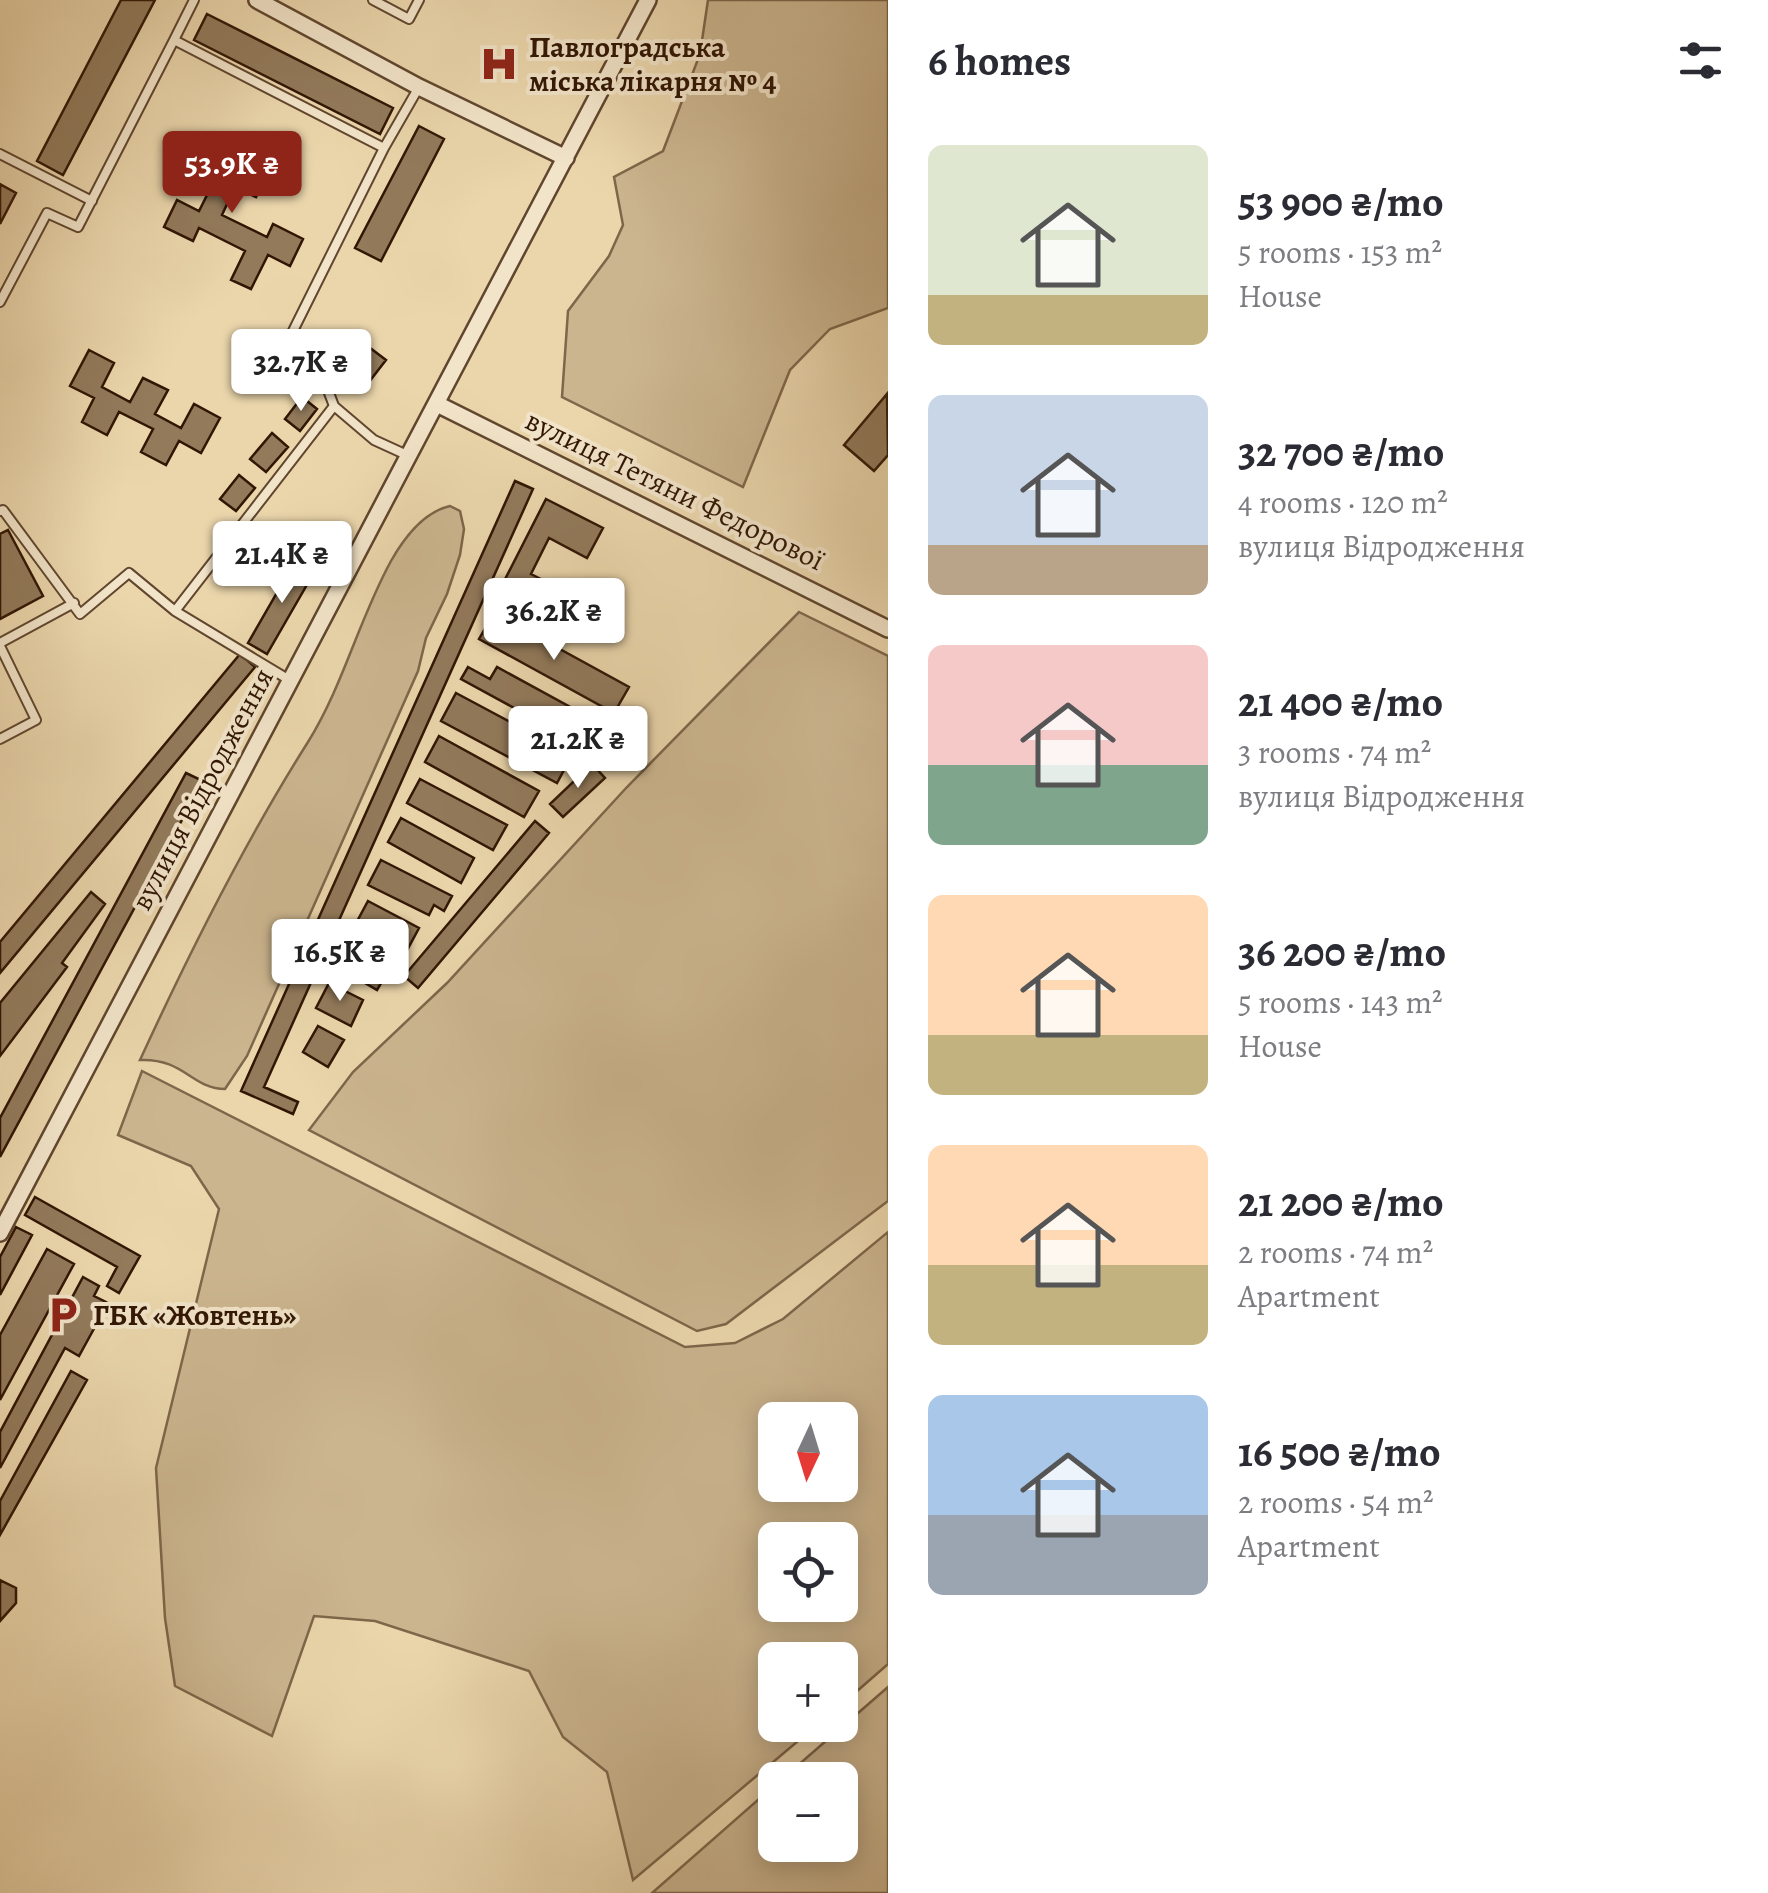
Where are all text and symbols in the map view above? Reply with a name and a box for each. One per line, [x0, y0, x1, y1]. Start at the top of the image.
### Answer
place label: Павлоградська міська лікарня № 4 [529, 27, 777, 101]
text: 6 homes [928, 32, 1071, 89]
icon: filters [1673, 33, 1728, 88]
hospital icon: Павлоградська міська лікарня № 4 [478, 43, 520, 85]
pin: 53.9K ₴ [140, 131, 324, 216]
text: 53.9K ₴ [185, 141, 279, 185]
text: 53 900 ₴/mo [1238, 173, 1444, 230]
icon: home [1008, 185, 1128, 305]
text: 5 rooms · 153 m² [1238, 230, 1442, 274]
text: House [1238, 274, 1322, 318]
pin: 32.7K ₴ [209, 329, 393, 414]
text: 32.7K ₴ [253, 339, 349, 383]
street label: вулиця Тетяни Федорової [519, 400, 831, 580]
text: 32 700 ₴/mo [1238, 423, 1444, 480]
icon: home [1008, 435, 1128, 555]
text: 4 rooms · 120 m² [1238, 480, 1448, 524]
pin: 21.4K ₴ [190, 521, 374, 606]
text: вулиця Відродження [1238, 524, 1525, 568]
text: 21.4K ₴ [235, 531, 329, 575]
pin: 36.2K ₴ [462, 578, 646, 663]
text: 36.2K ₴ [506, 588, 602, 632]
street label: вулиця Відродження [121, 661, 283, 917]
text: 21 400 ₴/mo [1238, 673, 1443, 730]
icon: home [1008, 685, 1128, 805]
pin: 21.2K ₴ [486, 706, 670, 791]
text: 21.2K ₴ [531, 716, 625, 760]
text: 3 rooms · 74 m² [1238, 730, 1431, 774]
text: вулиця Відродження [1238, 774, 1525, 818]
pin: 16.5K ₴ [248, 919, 432, 1004]
text: 36 200 ₴/mo [1238, 923, 1446, 980]
text: 16.5K ₴ [294, 929, 386, 973]
icon: home [1008, 935, 1128, 1055]
text: 5 rooms · 143 m² [1238, 980, 1443, 1024]
text: House [1238, 1024, 1322, 1068]
text: 21 200 ₴/mo [1238, 1173, 1444, 1230]
icon: home [1008, 1185, 1128, 1305]
text: 2 rooms · 74 m² [1238, 1230, 1433, 1274]
text: Apartment [1238, 1274, 1380, 1318]
parking icon: ГБК «Жовтень» [42, 1294, 84, 1336]
place label: ГБК «Жовтень» [93, 1295, 296, 1335]
north arrow [758, 1402, 858, 1502]
map controls [758, 1402, 858, 1862]
text: 16 500 ₴/mo [1238, 1423, 1441, 1480]
icon: home [1008, 1435, 1128, 1555]
text: 2 rooms · 54 m² [1238, 1480, 1434, 1524]
button: locate [758, 1522, 858, 1622]
text: Apartment [1238, 1524, 1380, 1568]
button: + [758, 1642, 858, 1742]
button: − [758, 1762, 858, 1862]

